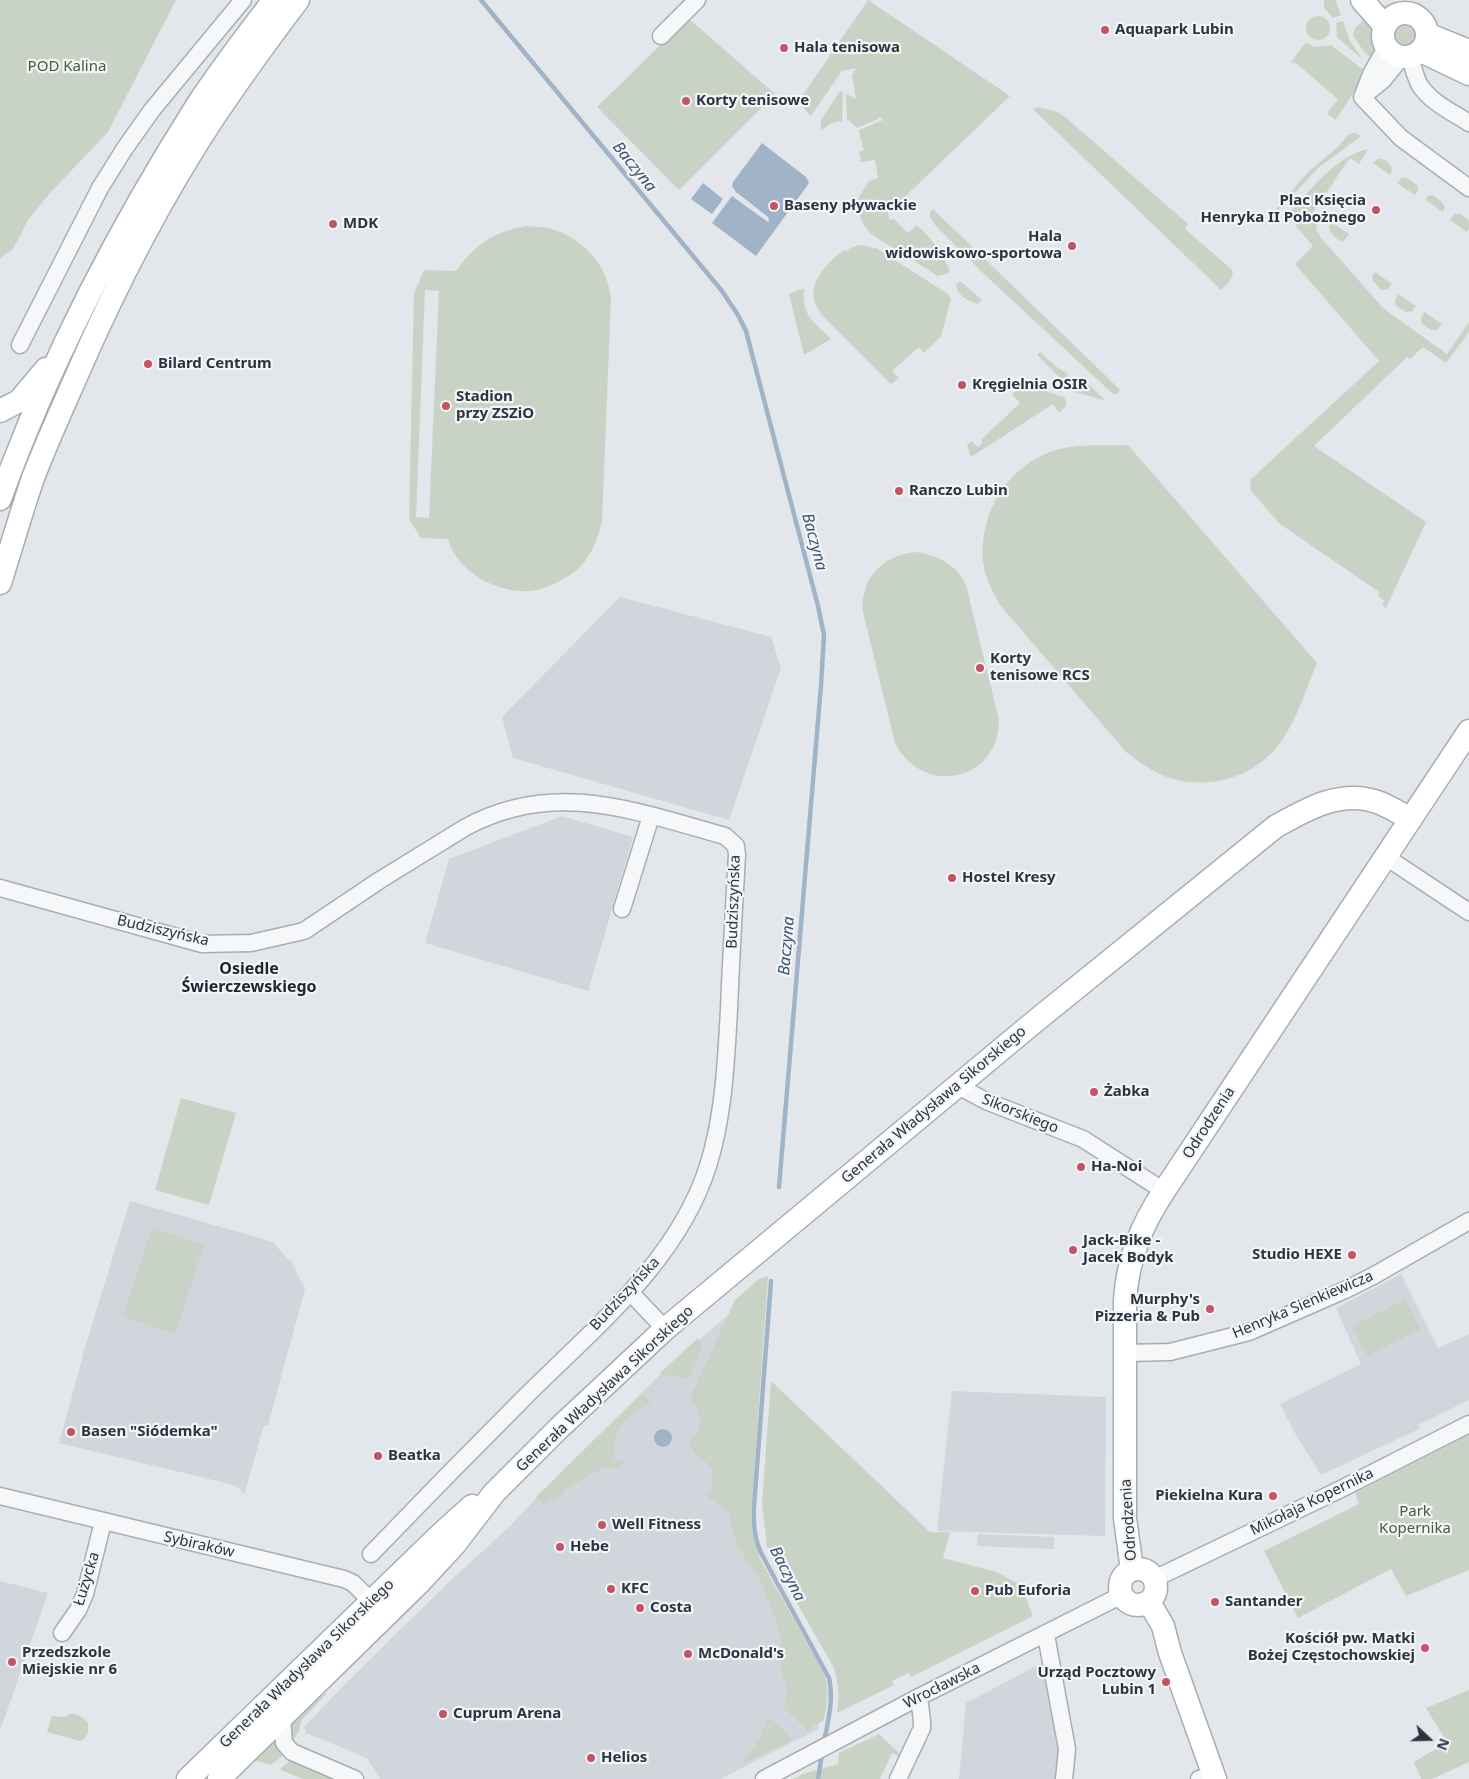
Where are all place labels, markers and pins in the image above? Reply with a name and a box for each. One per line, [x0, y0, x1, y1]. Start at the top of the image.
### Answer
place label: Aquapark Lubin [1115, 21, 1234, 39]
marker: Aquapark Lubin [1099, 24, 1111, 36]
place label: Hala tenisowa [794, 39, 900, 57]
marker: Hala tenisowa [778, 42, 790, 54]
place label: Korty tenisowe [696, 92, 809, 110]
marker: Korty tenisowe [680, 95, 692, 107]
place label: Plac Księcia Henryka II Pobożnego [1200, 192, 1366, 227]
place label: Baseny pływackie [784, 197, 917, 215]
marker: Baseny pływackie [768, 200, 780, 212]
marker: Plac Księcia Henryka II Pobożnego [1370, 204, 1382, 216]
place label: MDK [343, 215, 378, 233]
marker: MDK [327, 218, 339, 230]
place label: Hala widowiskowo-sportowa [885, 228, 1062, 263]
marker: Hala widowiskowo-sportowa [1066, 240, 1078, 252]
place label: Bilard Centrum [158, 355, 272, 373]
marker: Bilard Centrum [142, 358, 154, 370]
place label: Kręgielnia OSIR [972, 376, 1088, 394]
marker: Kręgielnia OSIR [956, 379, 968, 391]
place label: Stadion przy ZSZiO [456, 388, 534, 423]
marker: Stadion przy ZSZiO [440, 400, 452, 412]
place label: Ranczo Lubin [909, 482, 1008, 500]
marker: Ranczo Lubin [893, 485, 905, 497]
place label: Korty tenisowe RCS [990, 650, 1090, 685]
marker: Korty tenisowe RCS [974, 662, 986, 674]
place label: Hostel Kresy [962, 869, 1056, 887]
marker: Hostel Kresy [946, 872, 958, 884]
place label: Żabka [1104, 1083, 1149, 1101]
marker: Żabka [1088, 1086, 1100, 1098]
place label: Ha-Noi [1091, 1158, 1142, 1176]
marker: Ha-Noi [1075, 1161, 1087, 1173]
place label: Jack-Bike - Jacek Bodyk [1083, 1232, 1174, 1267]
marker: Jack-Bike - Jacek Bodyk [1067, 1244, 1079, 1256]
place label: Studio HEXE [1252, 1246, 1342, 1264]
marker: Studio HEXE [1346, 1249, 1358, 1261]
place label: Murphy's Pizzeria & Pub [1095, 1291, 1200, 1326]
marker: Murphy's Pizzeria & Pub [1204, 1303, 1216, 1315]
place label: Basen "Siódemka" [81, 1423, 218, 1441]
marker: Basen "Siódemka" [65, 1426, 77, 1438]
place label: Beatka [388, 1447, 441, 1465]
marker: Beatka [372, 1450, 384, 1462]
place label: Piekielna Kura [1155, 1487, 1263, 1505]
marker: Piekielna Kura [1267, 1490, 1279, 1502]
place label: Well Fitness [612, 1516, 701, 1534]
marker: Well Fitness [596, 1519, 608, 1531]
place label: Hebe [570, 1538, 609, 1556]
marker: Hebe [554, 1541, 566, 1553]
place label: KFC [621, 1580, 649, 1598]
place label: Pub Euforia [985, 1582, 1071, 1600]
marker: KFC [605, 1583, 617, 1595]
marker: Pub Euforia [969, 1585, 981, 1597]
place label: Santander [1225, 1593, 1302, 1611]
marker: Santander [1209, 1596, 1221, 1608]
place label: Costa [650, 1599, 692, 1617]
marker: Costa [634, 1602, 646, 1614]
place label: Kościół pw. Matki Bożej Częstochowskiej [1248, 1630, 1415, 1665]
marker: Kościół pw. Matki Bożej Częstochowskiej [1419, 1642, 1431, 1654]
place label: Przedszkole Miejskie nr 6 [22, 1644, 117, 1679]
place label: McDonald's [698, 1645, 784, 1663]
marker: McDonald's [682, 1648, 694, 1660]
marker: Przedszkole Miejskie nr 6 [6, 1656, 18, 1668]
place label: Urząd Pocztowy Lubin 1 [1037, 1664, 1156, 1699]
marker: Urząd Pocztowy Lubin 1 [1160, 1676, 1172, 1688]
place label: Cuprum Arena [453, 1705, 561, 1723]
marker: Cuprum Arena [437, 1708, 449, 1720]
place label: Helios [601, 1749, 647, 1767]
marker: Helios [585, 1752, 597, 1764]

